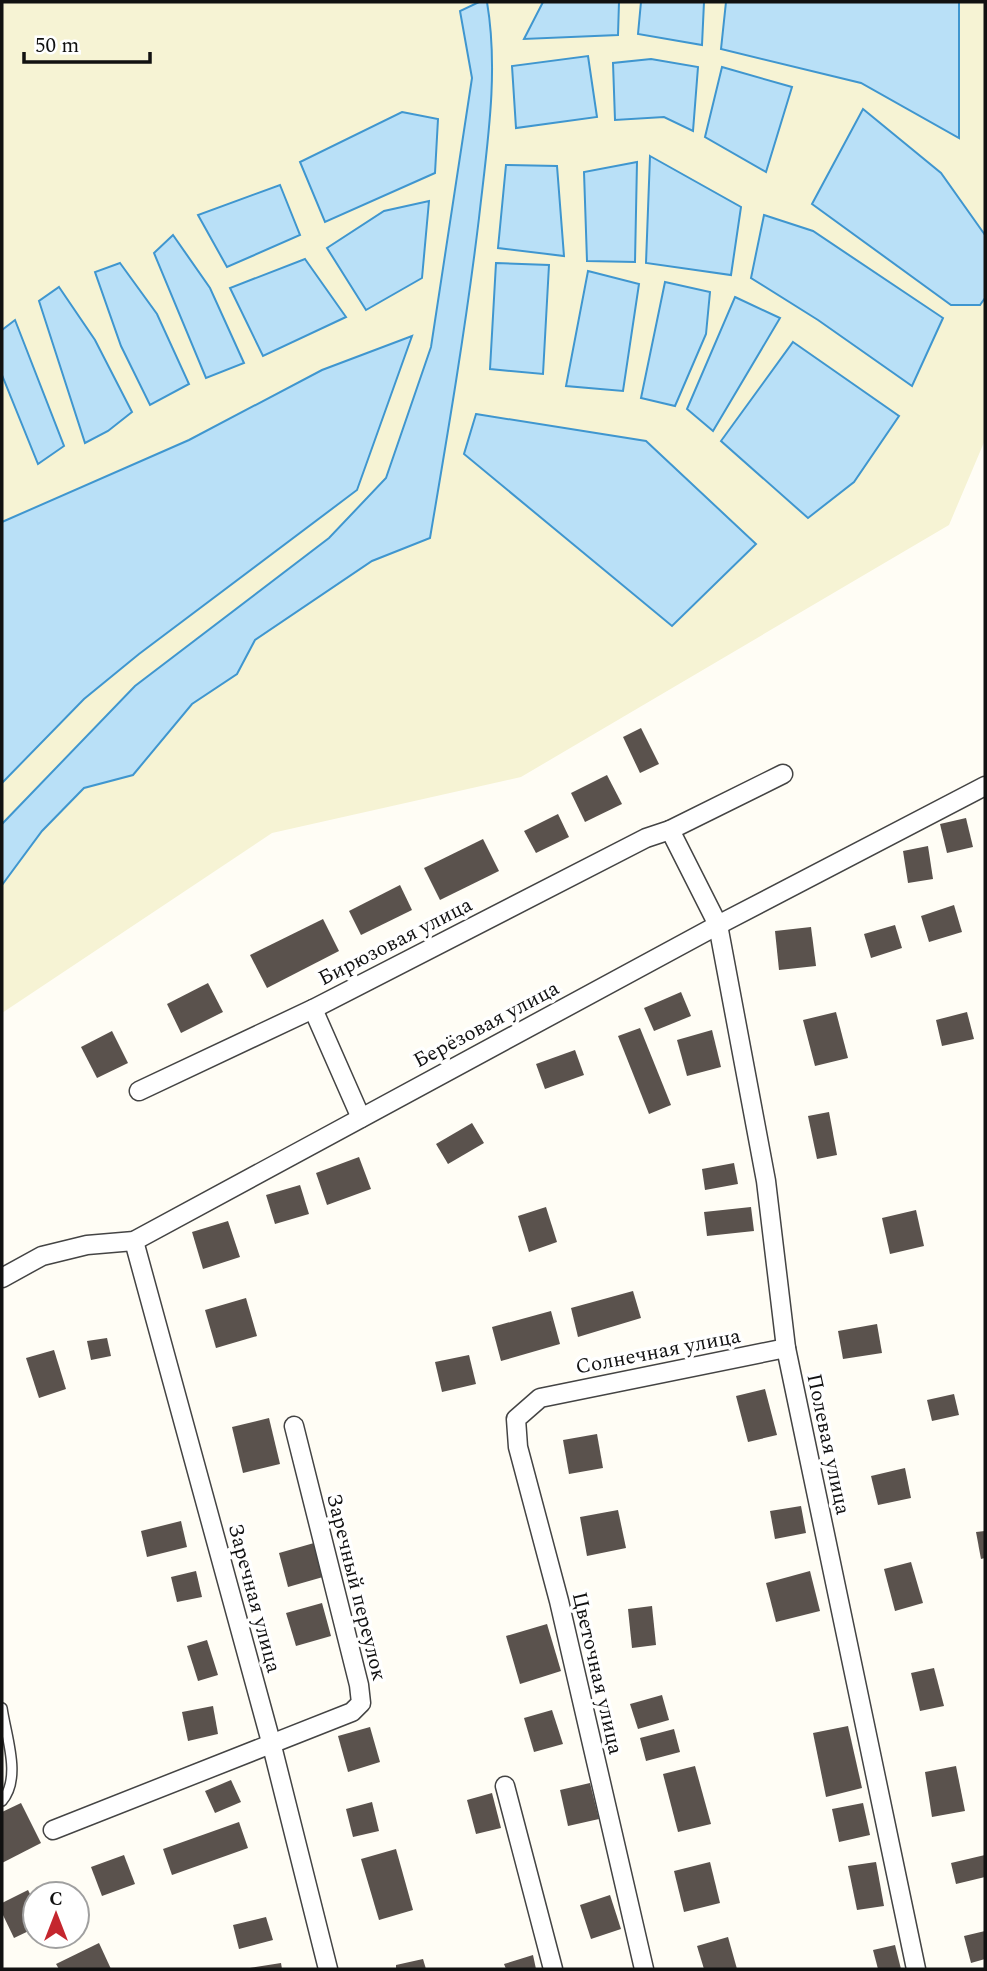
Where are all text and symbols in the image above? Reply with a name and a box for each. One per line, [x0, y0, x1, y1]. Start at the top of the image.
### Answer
scale bar [24, 21, 150, 65]
text: 50 m [35, 30, 79, 62]
street label: Бирюзовая улица [313, 889, 479, 995]
street label: Берёзовая улица [408, 973, 566, 1077]
street label: Солнечная улица [573, 1320, 744, 1384]
street label: Полевая улица [797, 1371, 859, 1518]
street label: Заречный переулок [317, 1490, 395, 1685]
street label: Заречная улица [219, 1520, 290, 1677]
street label: Цветочная улица [563, 1589, 631, 1758]
north arrow [21, 1880, 91, 1950]
text: С [49, 1885, 63, 1914]

